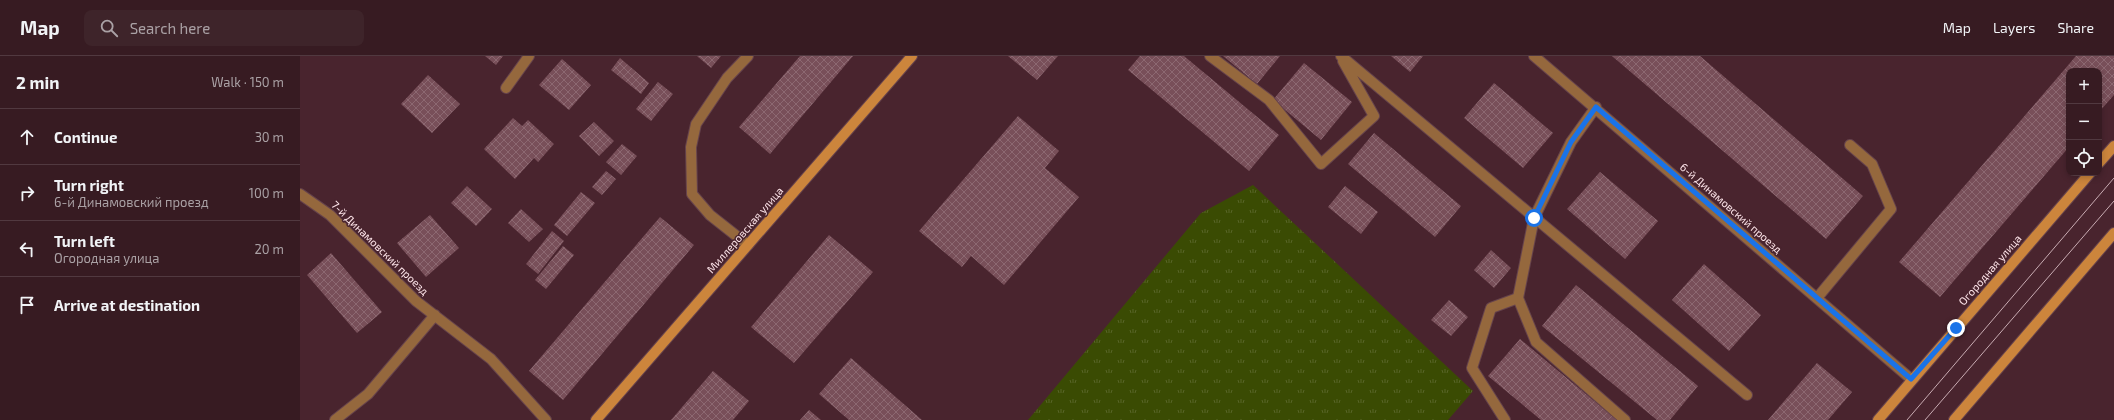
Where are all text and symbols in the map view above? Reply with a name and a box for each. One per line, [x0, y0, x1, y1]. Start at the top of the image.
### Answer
search box [84, 10, 364, 46]
text: Map [20, 16, 60, 39]
icon: search [98, 17, 120, 39]
text: Search here [130, 19, 210, 37]
text: Map [1943, 19, 1971, 36]
text: Layers [1993, 19, 2035, 36]
text: Share [2057, 19, 2094, 36]
map controls [2066, 68, 2102, 176]
button: + [2066, 68, 2102, 104]
text: 2 min [16, 72, 59, 92]
text: Walk · 150 m [211, 74, 284, 90]
button: − [2066, 104, 2102, 140]
icon: ahead [16, 126, 38, 148]
text: Continue [54, 128, 117, 146]
text: 30 m [255, 129, 284, 145]
button: locate [2066, 140, 2102, 176]
street label: 6-й Динамовский проезд [1678, 160, 1785, 256]
text: Turn right [54, 176, 124, 194]
icon: right [16, 182, 38, 204]
street label: Миллеровская улица [704, 184, 786, 276]
text: 100 m [249, 185, 284, 201]
text: 6-й Динамовский проезд [54, 194, 209, 210]
street label: 7-й Динамовский проезд [329, 198, 432, 298]
route start [1525, 209, 1543, 227]
text: Turn left [54, 232, 115, 250]
street label: Огородная улица [1955, 232, 2025, 308]
icon: left [16, 238, 38, 260]
text: 20 m [255, 241, 284, 257]
text: Огородная улица [54, 250, 159, 266]
icon: arrive [16, 294, 38, 316]
text: Arrive at destination [54, 296, 200, 314]
route end [1947, 319, 1965, 337]

